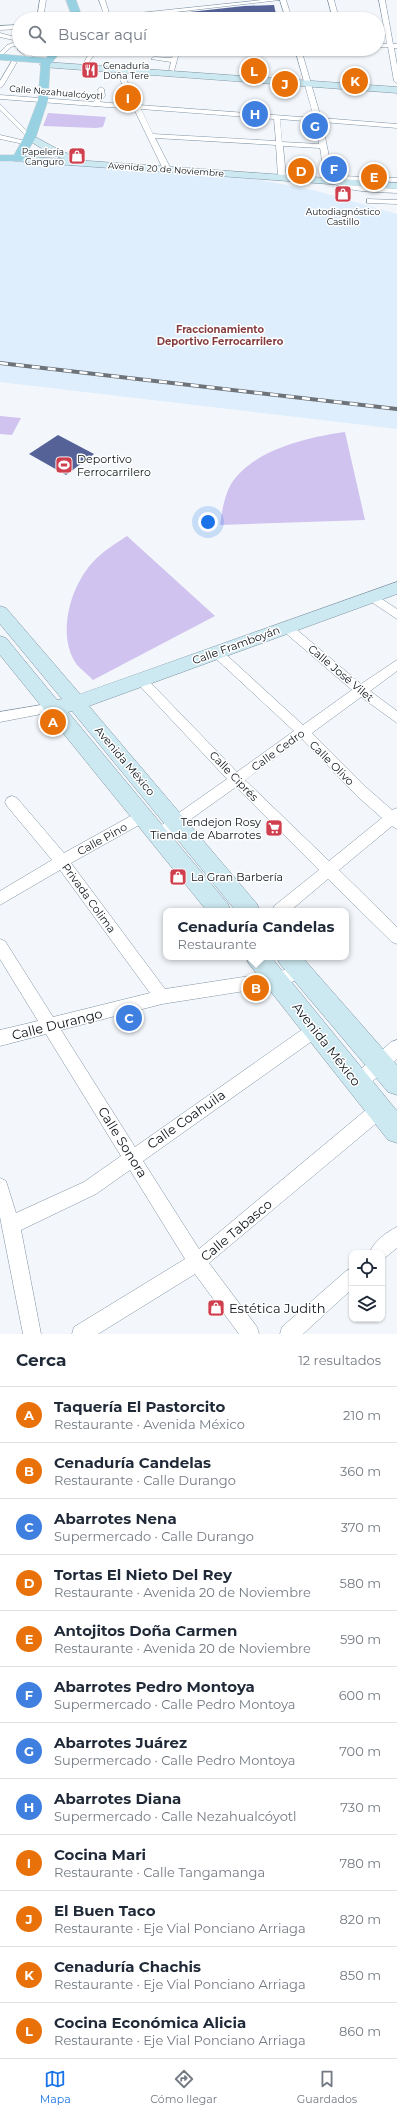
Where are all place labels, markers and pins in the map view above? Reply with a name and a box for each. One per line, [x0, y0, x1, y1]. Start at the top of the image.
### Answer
pin: L [241, 56, 267, 86]
restaurant icon: Cenaduría Doña Tere [80, 60, 100, 80]
place label: Cenaduría Doña Tere [103, 60, 149, 81]
pin: K [342, 66, 368, 96]
pin: J [272, 69, 298, 99]
pin: I [115, 83, 141, 113]
pin: H [242, 99, 268, 129]
pin: G [302, 111, 328, 141]
place label: Papelería Canguro [22, 146, 64, 167]
shop icon: Papelería Canguro [67, 146, 87, 166]
pin: F [321, 154, 347, 184]
pin: D [288, 156, 314, 186]
pin: E [361, 162, 387, 192]
shop icon: Autodiagnóstico Castillo [333, 184, 353, 204]
place label: Autodiagnóstico Castillo [306, 206, 381, 227]
place label: Deportivo Ferrocarrilero [77, 452, 151, 479]
sports icon: Deportivo Ferrocarrilero [54, 455, 74, 475]
pin: A [40, 707, 66, 737]
place label: Tendejon Rosy Tienda de Abarrotes [150, 815, 262, 842]
supermarket icon: Tendejon Rosy Tienda de Abarrotes [264, 818, 284, 838]
shop icon: La Gran Barbería [168, 867, 188, 887]
place label: La Gran Barbería [191, 870, 283, 884]
pin: B [243, 973, 269, 1003]
pin: C [116, 1003, 142, 1033]
shop icon: Estética Judith [206, 1298, 226, 1318]
place label: Estética Judith [229, 1300, 326, 1316]

